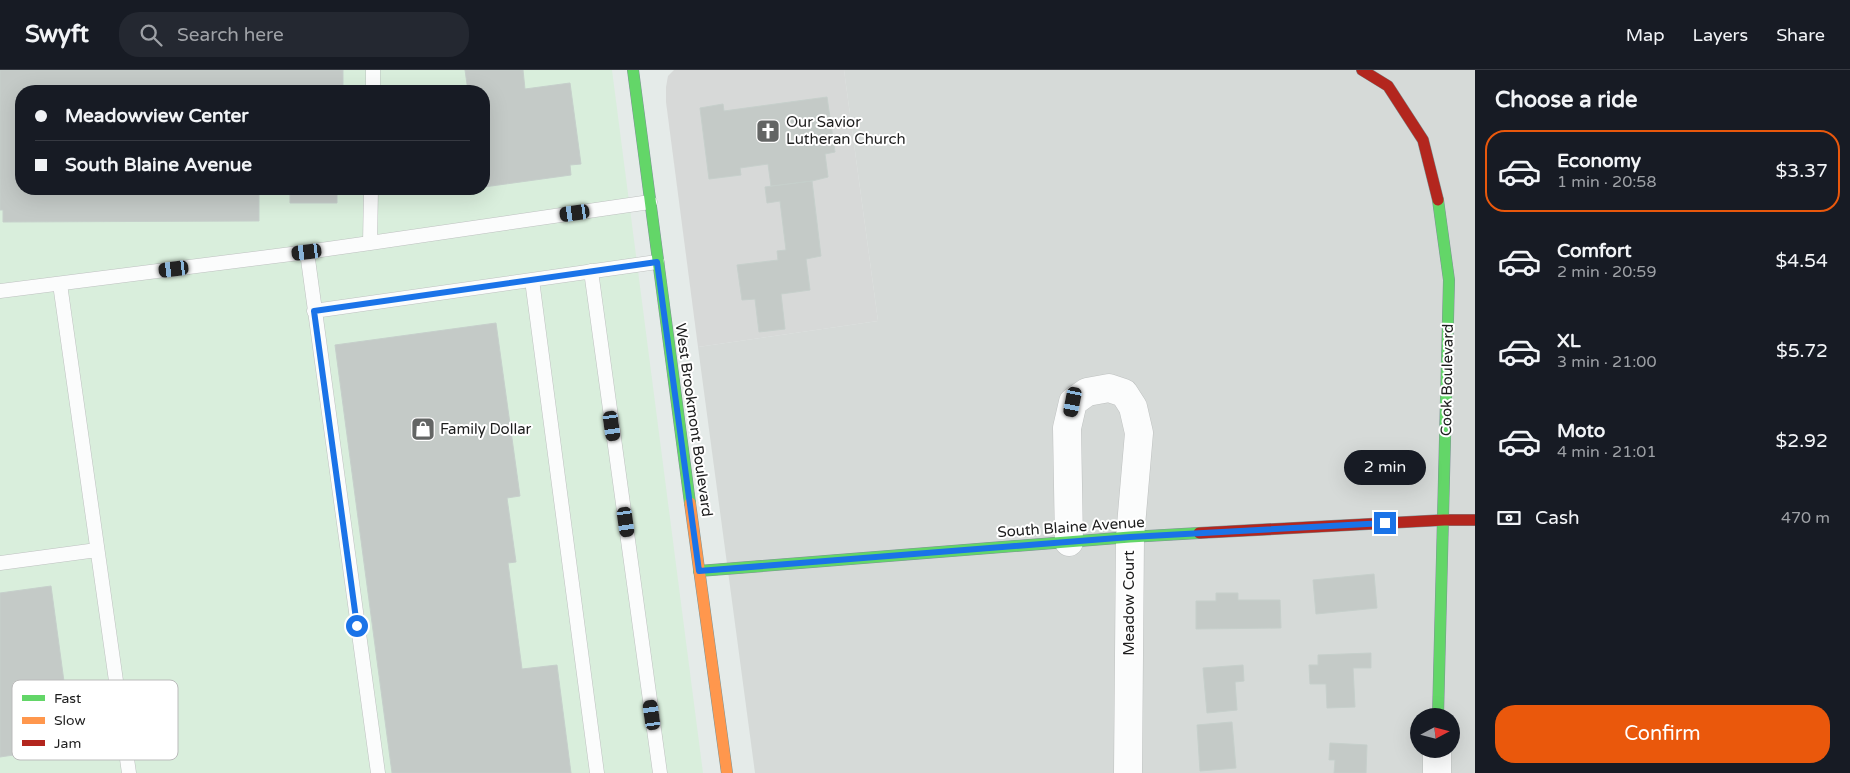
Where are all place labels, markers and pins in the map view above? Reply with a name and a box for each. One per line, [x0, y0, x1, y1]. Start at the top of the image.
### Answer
place label: Our Savior Lutheran Church [786, 113, 906, 148]
church icon: Our Savior Lutheran Church [755, 118, 781, 144]
shop icon: Family Dollar [410, 416, 436, 442]
place label: Family Dollar [440, 420, 532, 438]

